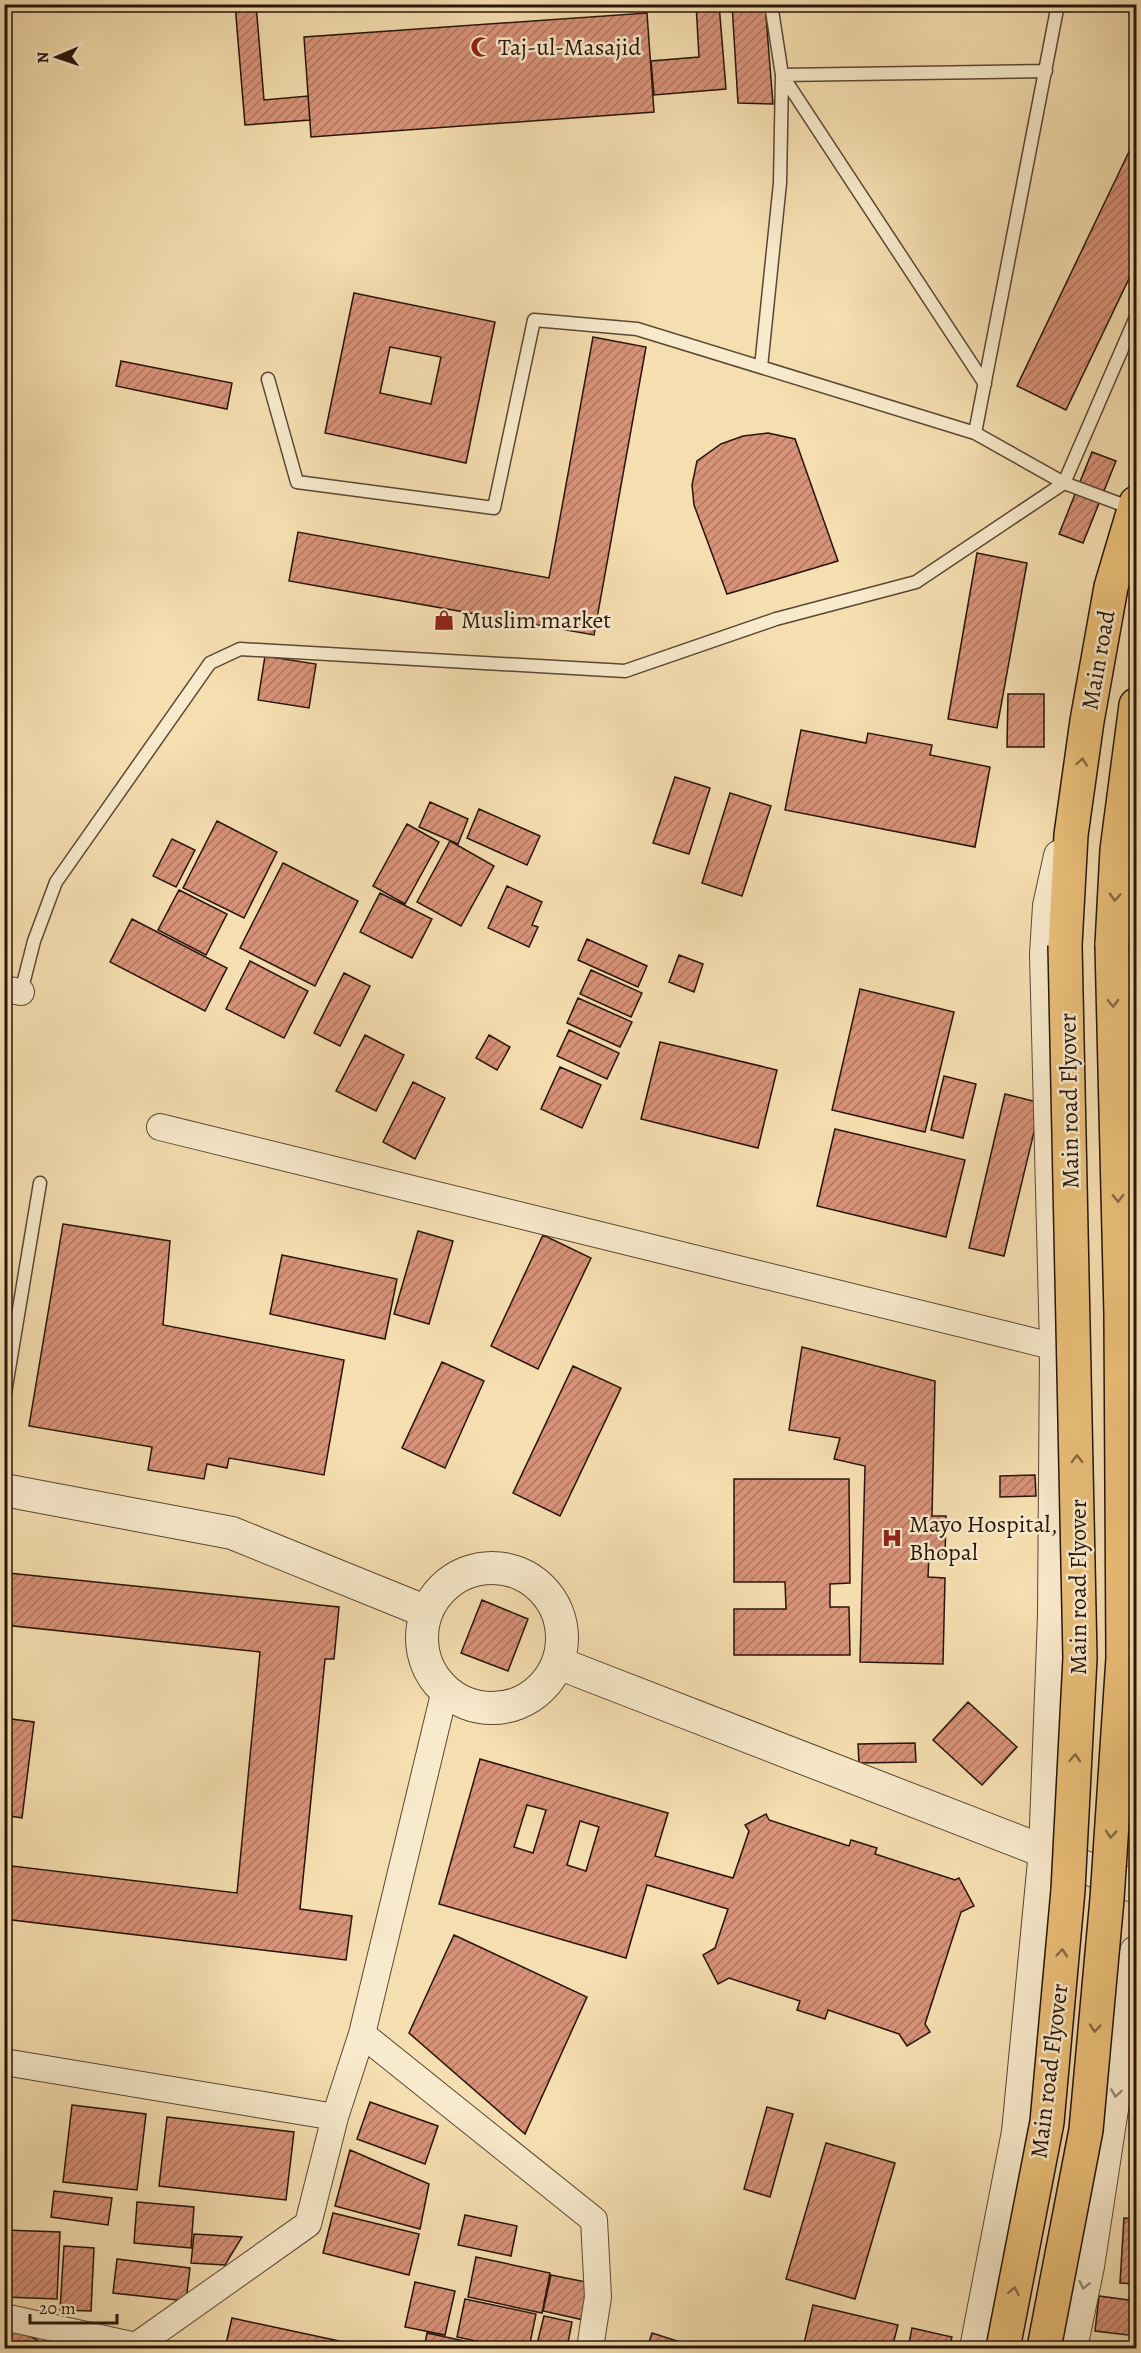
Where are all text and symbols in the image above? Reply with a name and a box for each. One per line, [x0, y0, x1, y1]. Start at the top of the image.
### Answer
north arrow [27, 27, 87, 87]
place label: Taj-ul-Masajid [498, 31, 641, 63]
mosque icon: Taj-ul-Masajid [469, 35, 493, 59]
text: N [32, 51, 54, 64]
place label: Muslim market [461, 604, 611, 636]
street label: Main road [1073, 607, 1123, 712]
shop icon: Muslim market [432, 608, 456, 632]
one-way arrow [1075, 757, 1087, 766]
one-way arrow [1108, 893, 1121, 902]
one-way arrow [1107, 999, 1120, 1008]
street label: Main road Flyover [1051, 1013, 1087, 1189]
one-way arrow [1112, 1194, 1124, 1203]
one-way arrow [1071, 1454, 1083, 1463]
street label: Main road Flyover [1062, 1499, 1094, 1675]
place label: Mayo Hospital, Bhopal [909, 1508, 1058, 1568]
hospital icon: Mayo Hospital, Bhopal [880, 1526, 904, 1550]
one-way arrow [1068, 1754, 1081, 1763]
one-way arrow [1105, 1829, 1118, 1838]
one-way arrow [1055, 1948, 1068, 1957]
street label: Main road Flyover [1022, 1982, 1076, 2160]
one-way arrow [1089, 2024, 1102, 2033]
one-way arrow [1110, 2088, 1123, 2098]
one-way arrow [1078, 2280, 1091, 2290]
one-way arrow [1007, 2286, 1020, 2296]
scale bar [30, 2287, 117, 2325]
text: 20 m [39, 2296, 76, 2320]

